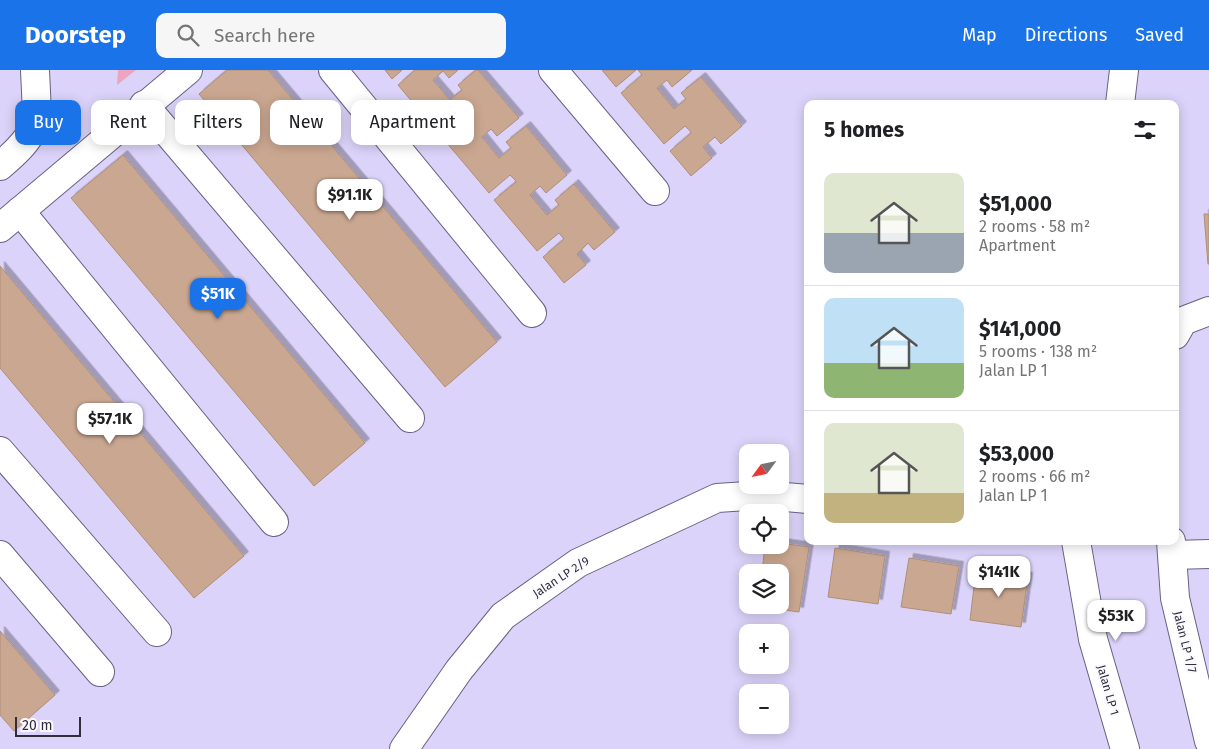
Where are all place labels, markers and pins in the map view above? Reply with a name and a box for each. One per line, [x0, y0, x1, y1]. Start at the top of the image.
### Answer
pin: $91.1K [309, 178, 391, 221]
pin: $51K [188, 278, 248, 320]
pin: $57.1K [69, 402, 151, 445]
pin: $141K [964, 556, 1034, 598]
pin: $53K [1086, 600, 1146, 642]

